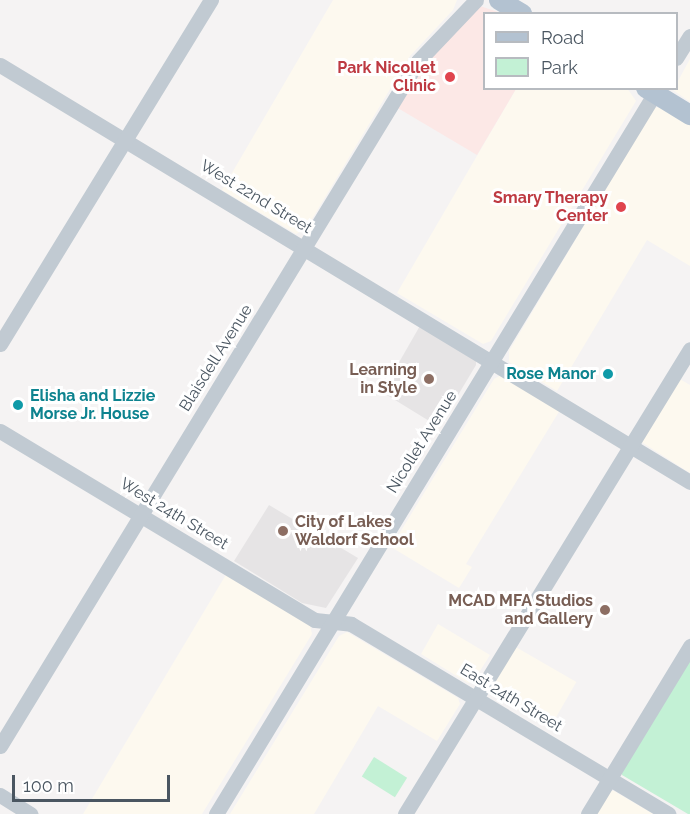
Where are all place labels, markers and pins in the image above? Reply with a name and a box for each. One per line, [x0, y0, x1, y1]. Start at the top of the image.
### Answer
place label: Park Nicollet Clinic [337, 58, 436, 96]
marker: Park Nicollet Clinic [441, 68, 459, 86]
place label: Smary Therapy Center [492, 188, 608, 226]
marker: Smary Therapy Center [612, 198, 630, 216]
place label: Learning in Style [349, 360, 417, 398]
place label: Rose Manor [506, 364, 596, 384]
marker: Rose Manor [601, 367, 615, 381]
marker: Learning in Style [422, 372, 436, 386]
place label: Elisha and Lizzie Morse Jr. House [30, 386, 155, 424]
marker: Elisha and Lizzie Morse Jr. House [11, 398, 25, 412]
place label: City of Lakes Waldorf School [295, 512, 414, 550]
marker: City of Lakes Waldorf School [276, 524, 290, 538]
place label: MCAD MFA Studios and Gallery [448, 591, 593, 629]
marker: MCAD MFA Studios and Gallery [598, 603, 612, 617]

